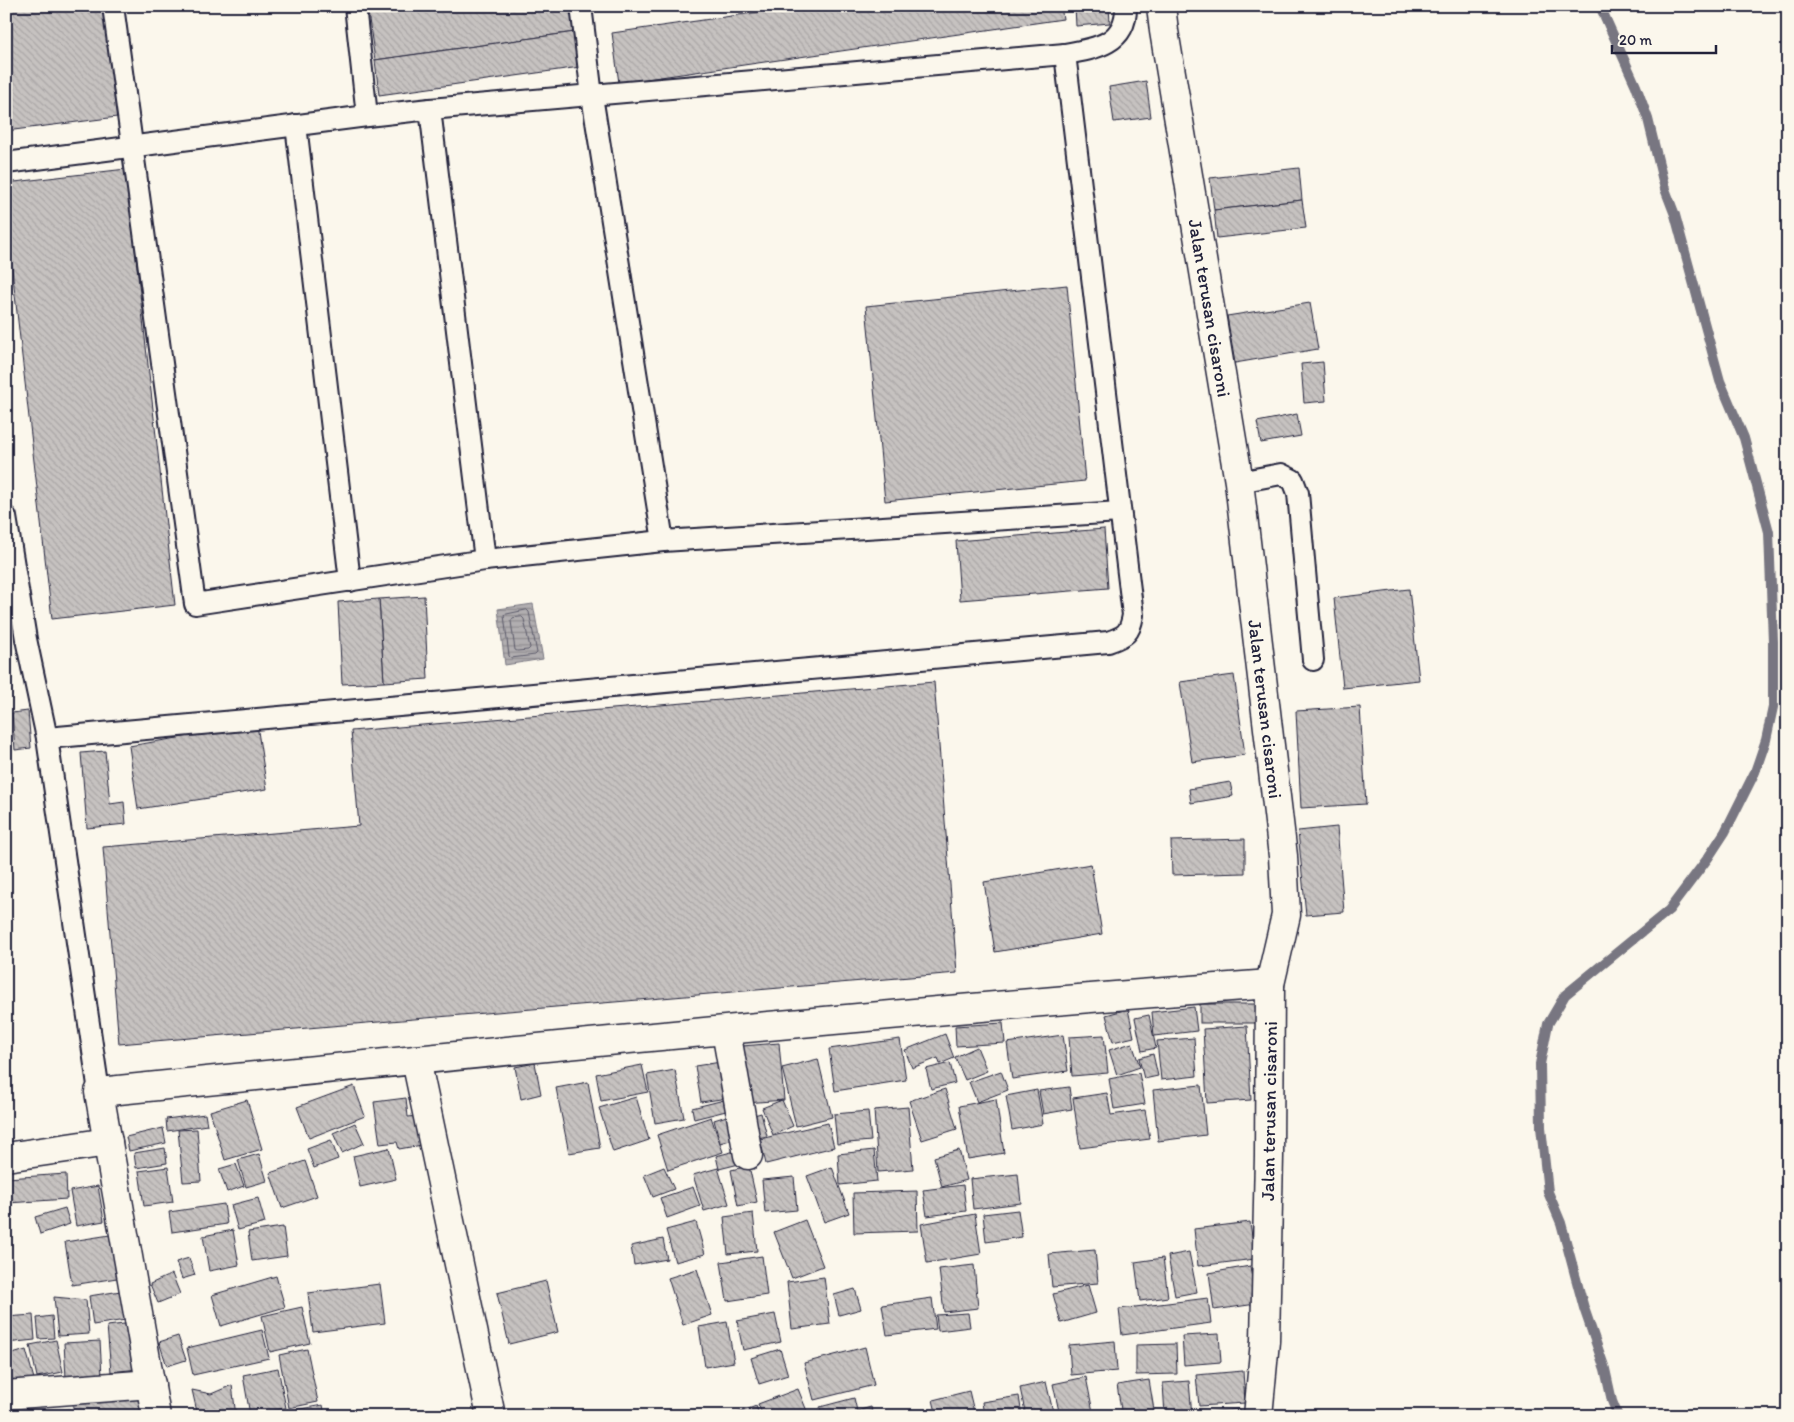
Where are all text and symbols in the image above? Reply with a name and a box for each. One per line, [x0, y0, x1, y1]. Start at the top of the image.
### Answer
scale bar [1612, 22, 1715, 54]
text: 20 m [1619, 31, 1653, 49]
street label: Jalan terusan cisaroni [1184, 217, 1236, 399]
street label: Jalan terusan cisaroni [1244, 618, 1288, 800]
street label: Jalan terusan cisaroni [1256, 1021, 1282, 1201]

